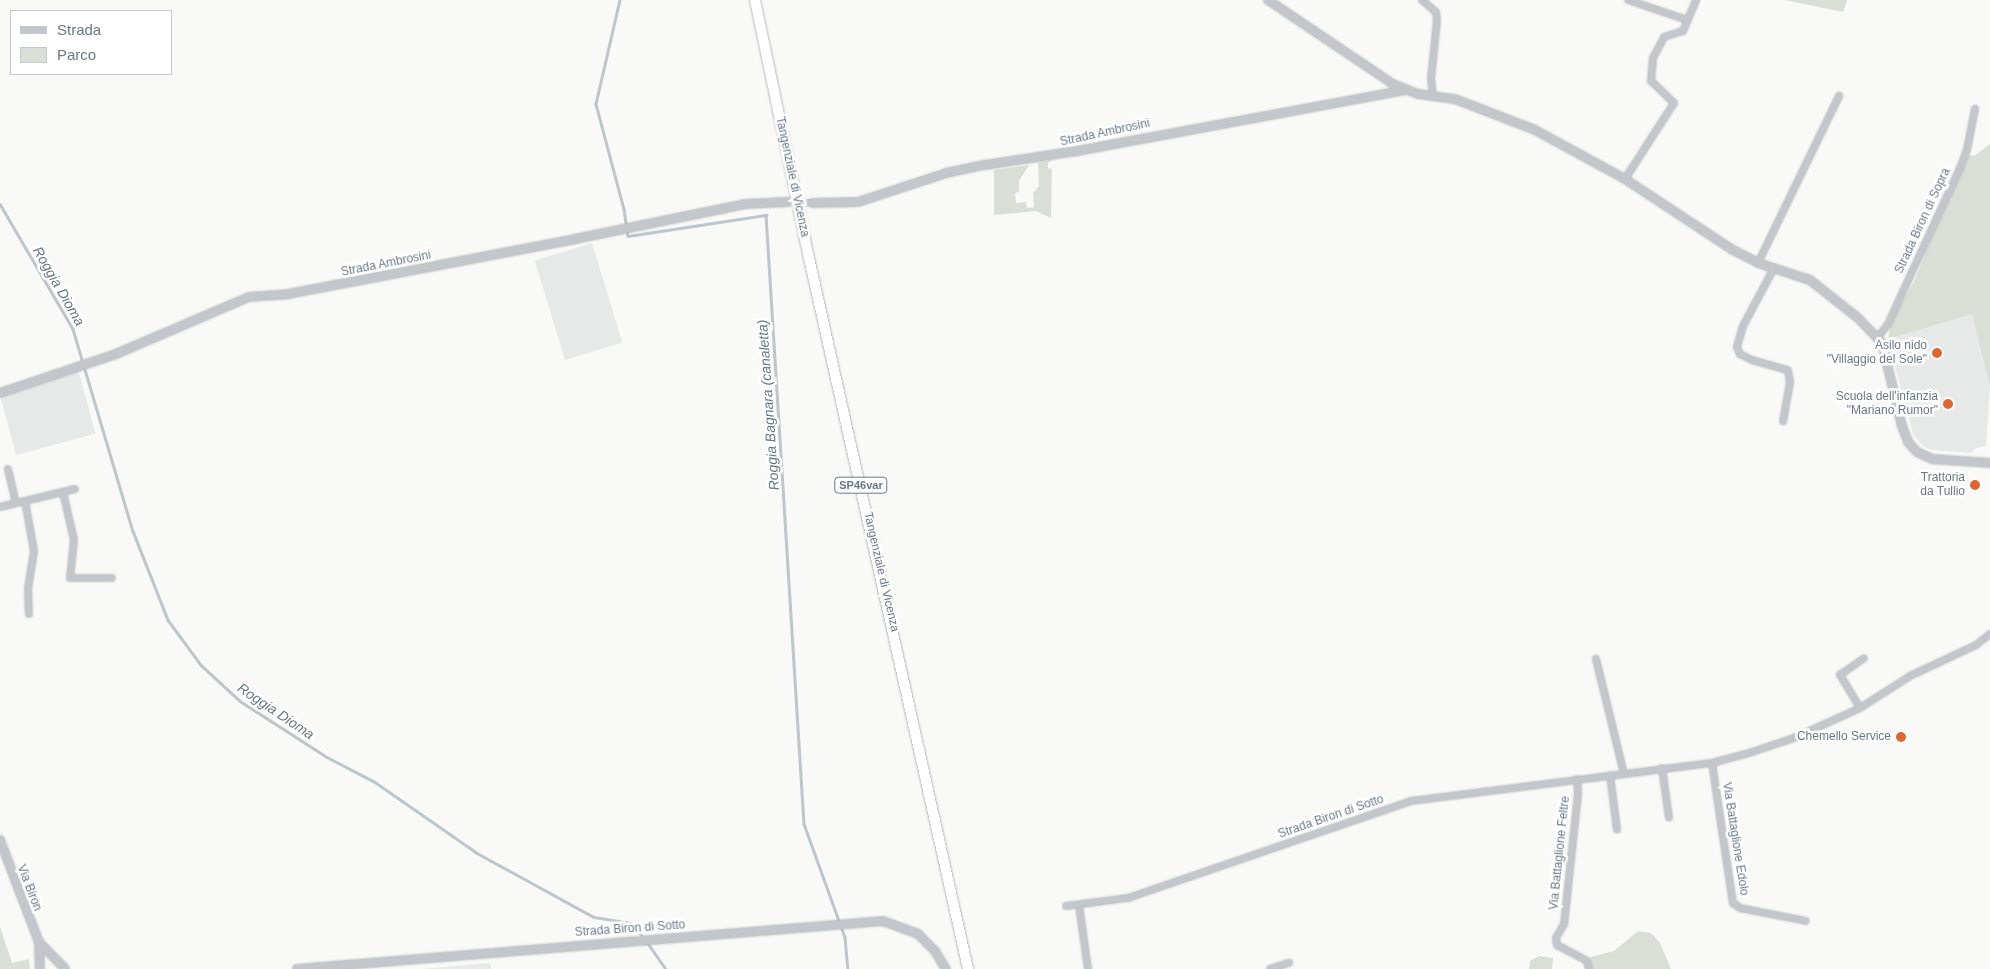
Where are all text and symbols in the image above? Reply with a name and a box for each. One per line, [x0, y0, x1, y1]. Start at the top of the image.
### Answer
legend [10, 10, 172, 75]
text: Strada [57, 21, 101, 38]
text: Parco [57, 46, 96, 63]
street label: Tangenziale di Vicenza [772, 116, 812, 238]
street label: Strada Ambrosini [1058, 116, 1152, 150]
street label: Strada Biron di Sopra [1892, 166, 1954, 276]
water label: Roggia Dioma [30, 243, 88, 329]
street label: Strada Ambrosini [339, 248, 433, 280]
water label: Roggia Bagnara (canaletta) [754, 319, 782, 491]
place label: Asilo nido "Villaggio del Sole" [1827, 339, 1927, 367]
marker: Asilo nido "Villaggio del Sole" [1931, 347, 1943, 359]
place label: Scuola dell'infanzia "Mariano Rumor" [1836, 390, 1938, 418]
marker: Scuola dell'infanzia "Mariano Rumor" [1942, 398, 1954, 410]
place label: Trattoria da Tullio [1920, 471, 1965, 499]
road number: SP46var [834, 476, 888, 494]
marker: Trattoria da Tullio [1969, 479, 1981, 491]
street label: Tangenziale di Vicenza [860, 511, 902, 633]
water label: Roggia Dioma [235, 679, 317, 743]
place label: Chemello Service [1797, 730, 1891, 744]
marker: Chemello Service [1895, 731, 1907, 743]
street label: Via Battaglione Edolo [1719, 781, 1751, 897]
street label: Strada Biron di Sotto [1276, 792, 1386, 842]
street label: Via Battaglione Feltre [1547, 795, 1573, 911]
street label: Via Biron [14, 863, 44, 913]
street label: Strada Biron di Sotto [574, 918, 686, 940]

